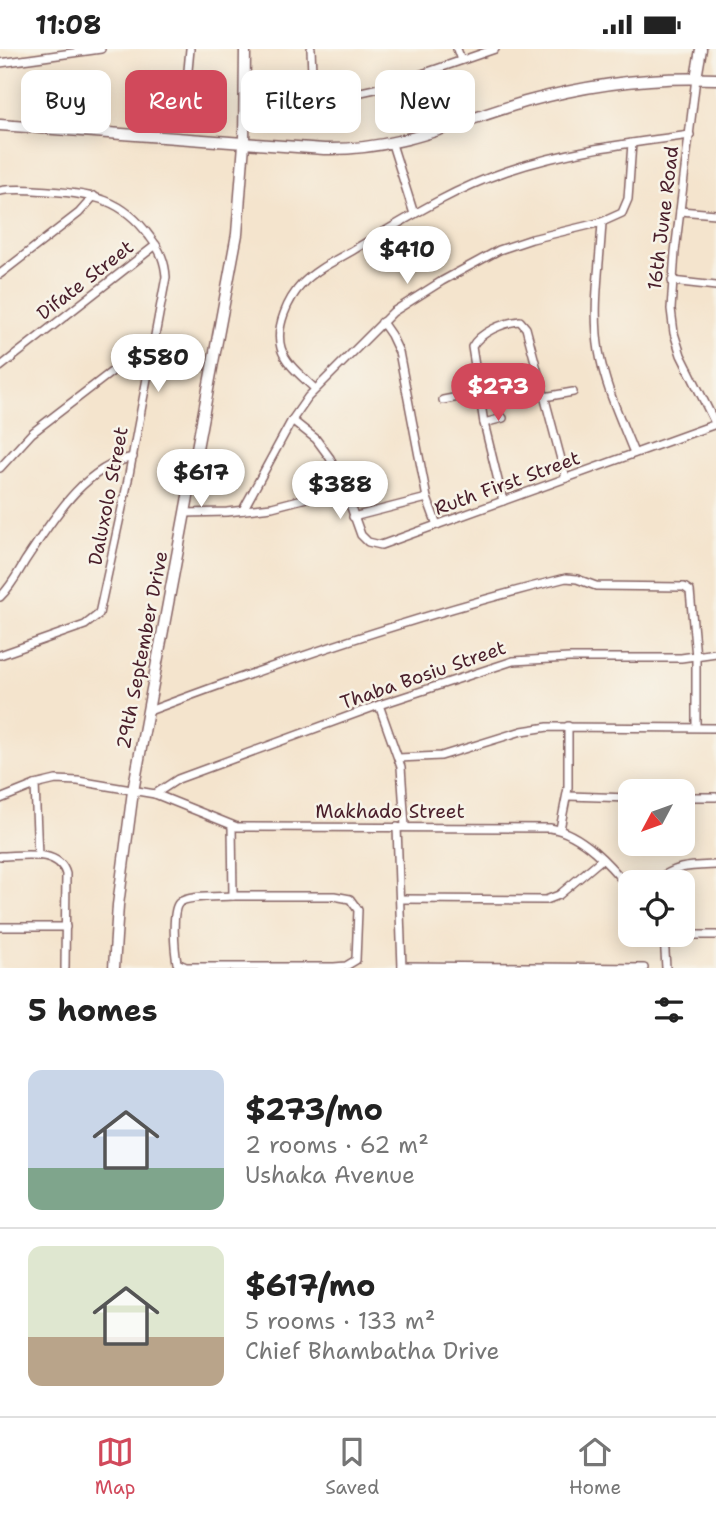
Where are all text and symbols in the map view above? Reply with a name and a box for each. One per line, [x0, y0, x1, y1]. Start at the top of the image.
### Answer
text: 11:08 [35, 7, 101, 42]
chip: Buy [21, 70, 111, 133]
chip: Rent [125, 70, 227, 133]
chip: Filters [241, 70, 361, 133]
chip: New [375, 70, 475, 133]
street label: 16th June Road [642, 144, 684, 292]
pin: $410 [366, 226, 448, 286]
street label: Difate Street [32, 234, 138, 326]
text: $410 [379, 234, 435, 264]
pin: $580 [117, 335, 199, 394]
text: $580 [127, 342, 189, 372]
pin: $273 [457, 363, 539, 423]
text: $273 [467, 371, 529, 401]
street label: Daluxolo Street [82, 425, 134, 567]
street label: Ruth First Street [431, 445, 583, 521]
pin: $617 [160, 449, 242, 509]
text: $617 [173, 457, 229, 487]
pin: $388 [299, 461, 381, 521]
text: $388 [308, 469, 372, 499]
street label: 29th September Drive [111, 549, 173, 751]
street label: Thaba Bosiu Street [337, 635, 509, 715]
north arrow [618, 779, 695, 856]
map controls [618, 779, 695, 947]
street label: Makhado Street [315, 799, 465, 824]
button: locate [618, 870, 695, 947]
text: 5 homes [28, 990, 158, 1031]
icon: filters [650, 991, 688, 1029]
text: $273/mo [245, 1089, 383, 1130]
icon: home [84, 1098, 168, 1182]
text: 2 rooms · 62 m² [245, 1130, 429, 1160]
text: Ushaka Avenue [245, 1160, 415, 1190]
text: $617/mo [245, 1265, 375, 1306]
icon: home [84, 1274, 168, 1358]
text: 5 rooms · 133 m² [245, 1306, 435, 1336]
text: Chief Bhambatha Drive [245, 1336, 500, 1366]
tab: Map [95, 1433, 136, 1500]
tab: Saved [325, 1433, 379, 1500]
tab: Home [569, 1433, 621, 1500]

